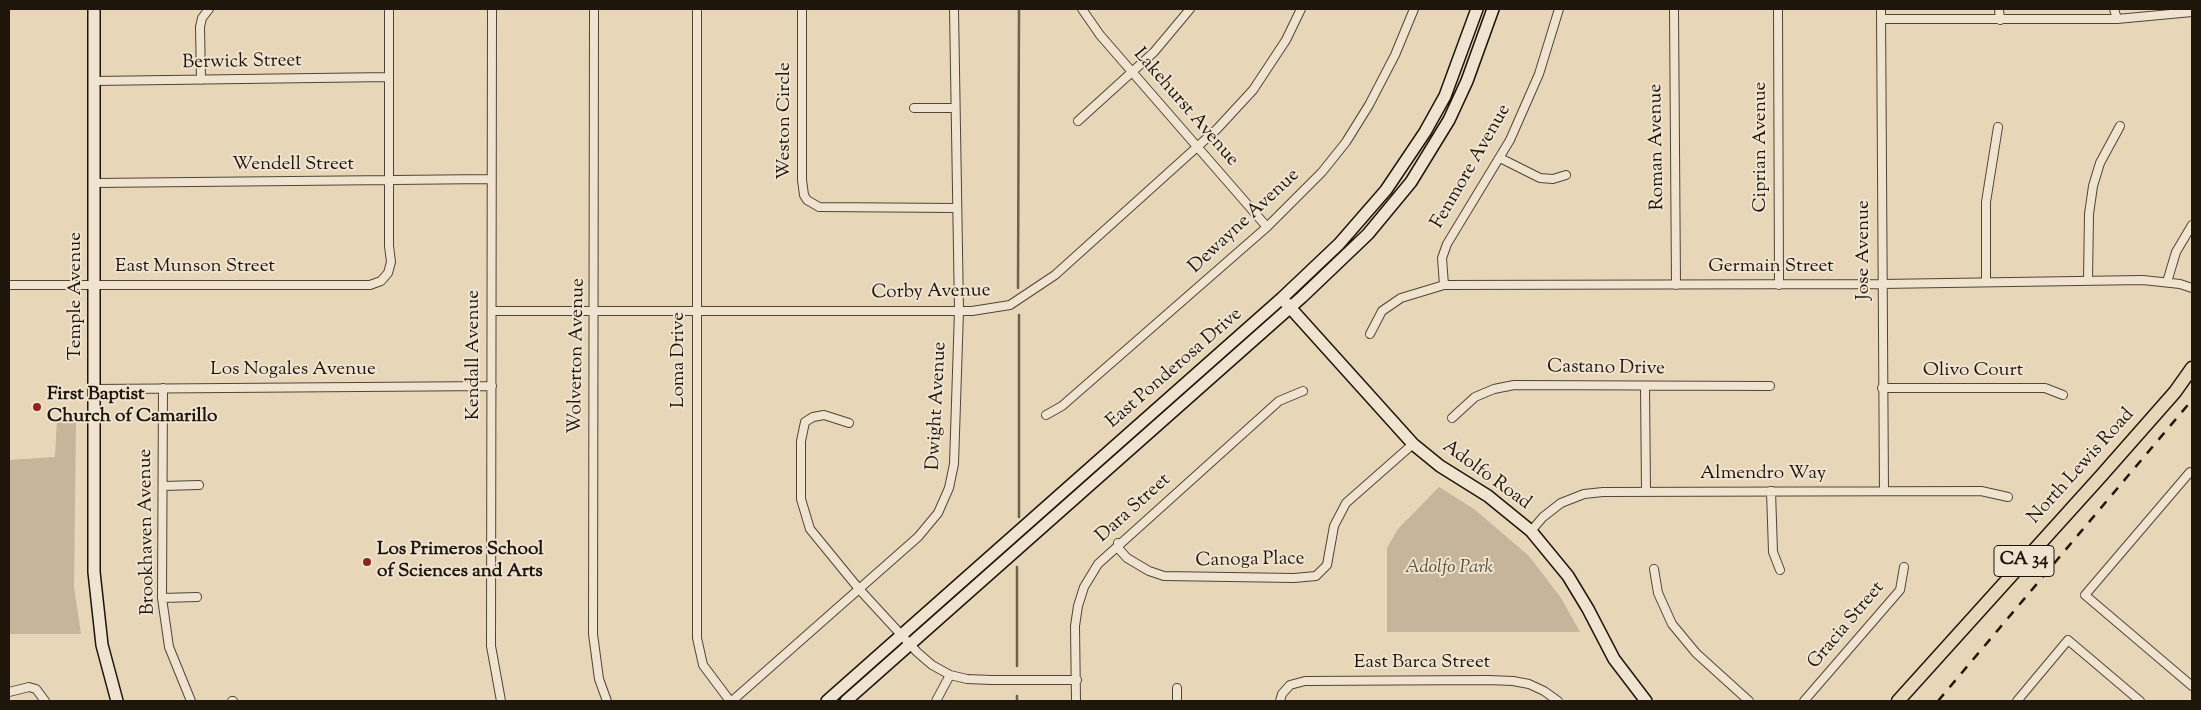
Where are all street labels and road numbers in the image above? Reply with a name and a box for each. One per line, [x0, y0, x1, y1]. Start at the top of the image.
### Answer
street label: Lakehurst Avenue [1127, 44, 1243, 172]
street label: Berwick Street [182, 51, 302, 75]
street label: Weston Circle [775, 62, 797, 180]
street label: Ciprian Avenue [1751, 82, 1773, 212]
street label: Roman Avenue [1645, 83, 1671, 211]
street label: Fenmore Avenue [1427, 101, 1517, 233]
street label: Wendell Street [232, 155, 354, 177]
street label: Dewayne Avenue [1185, 165, 1305, 279]
street label: Jose Avenue [1854, 200, 1876, 300]
street label: Temple Avenue [66, 232, 88, 360]
street label: East Munson Street [115, 257, 275, 279]
street label: Germain Street [1708, 257, 1834, 279]
street label: Wolverton Avenue [565, 278, 591, 434]
street label: Corby Avenue [871, 281, 991, 305]
street label: Kendall Avenue [464, 290, 486, 420]
street label: East Ponderosa Drive [1102, 304, 1248, 434]
street label: Loma Drive [669, 312, 691, 408]
street label: Dwight Avenue [923, 341, 953, 471]
street label: Castano Drive [1547, 357, 1665, 381]
street label: Los Nogales Avenue [210, 360, 376, 382]
street label: Olivo Court [1923, 361, 2023, 383]
street label: North Lewis Road [2024, 404, 2140, 530]
street label: Adolfo Road [1437, 436, 1535, 516]
street label: Brookhaven Avenue [135, 448, 161, 616]
street label: Almendro Way [1700, 464, 1826, 486]
street label: Dara Street [1092, 470, 1176, 548]
road number: CA 34 [1994, 546, 2054, 576]
street label: Canoga Place [1195, 549, 1305, 573]
street label: Gracia Street [1804, 578, 1890, 674]
street label: East Barca Street [1354, 653, 1490, 675]

